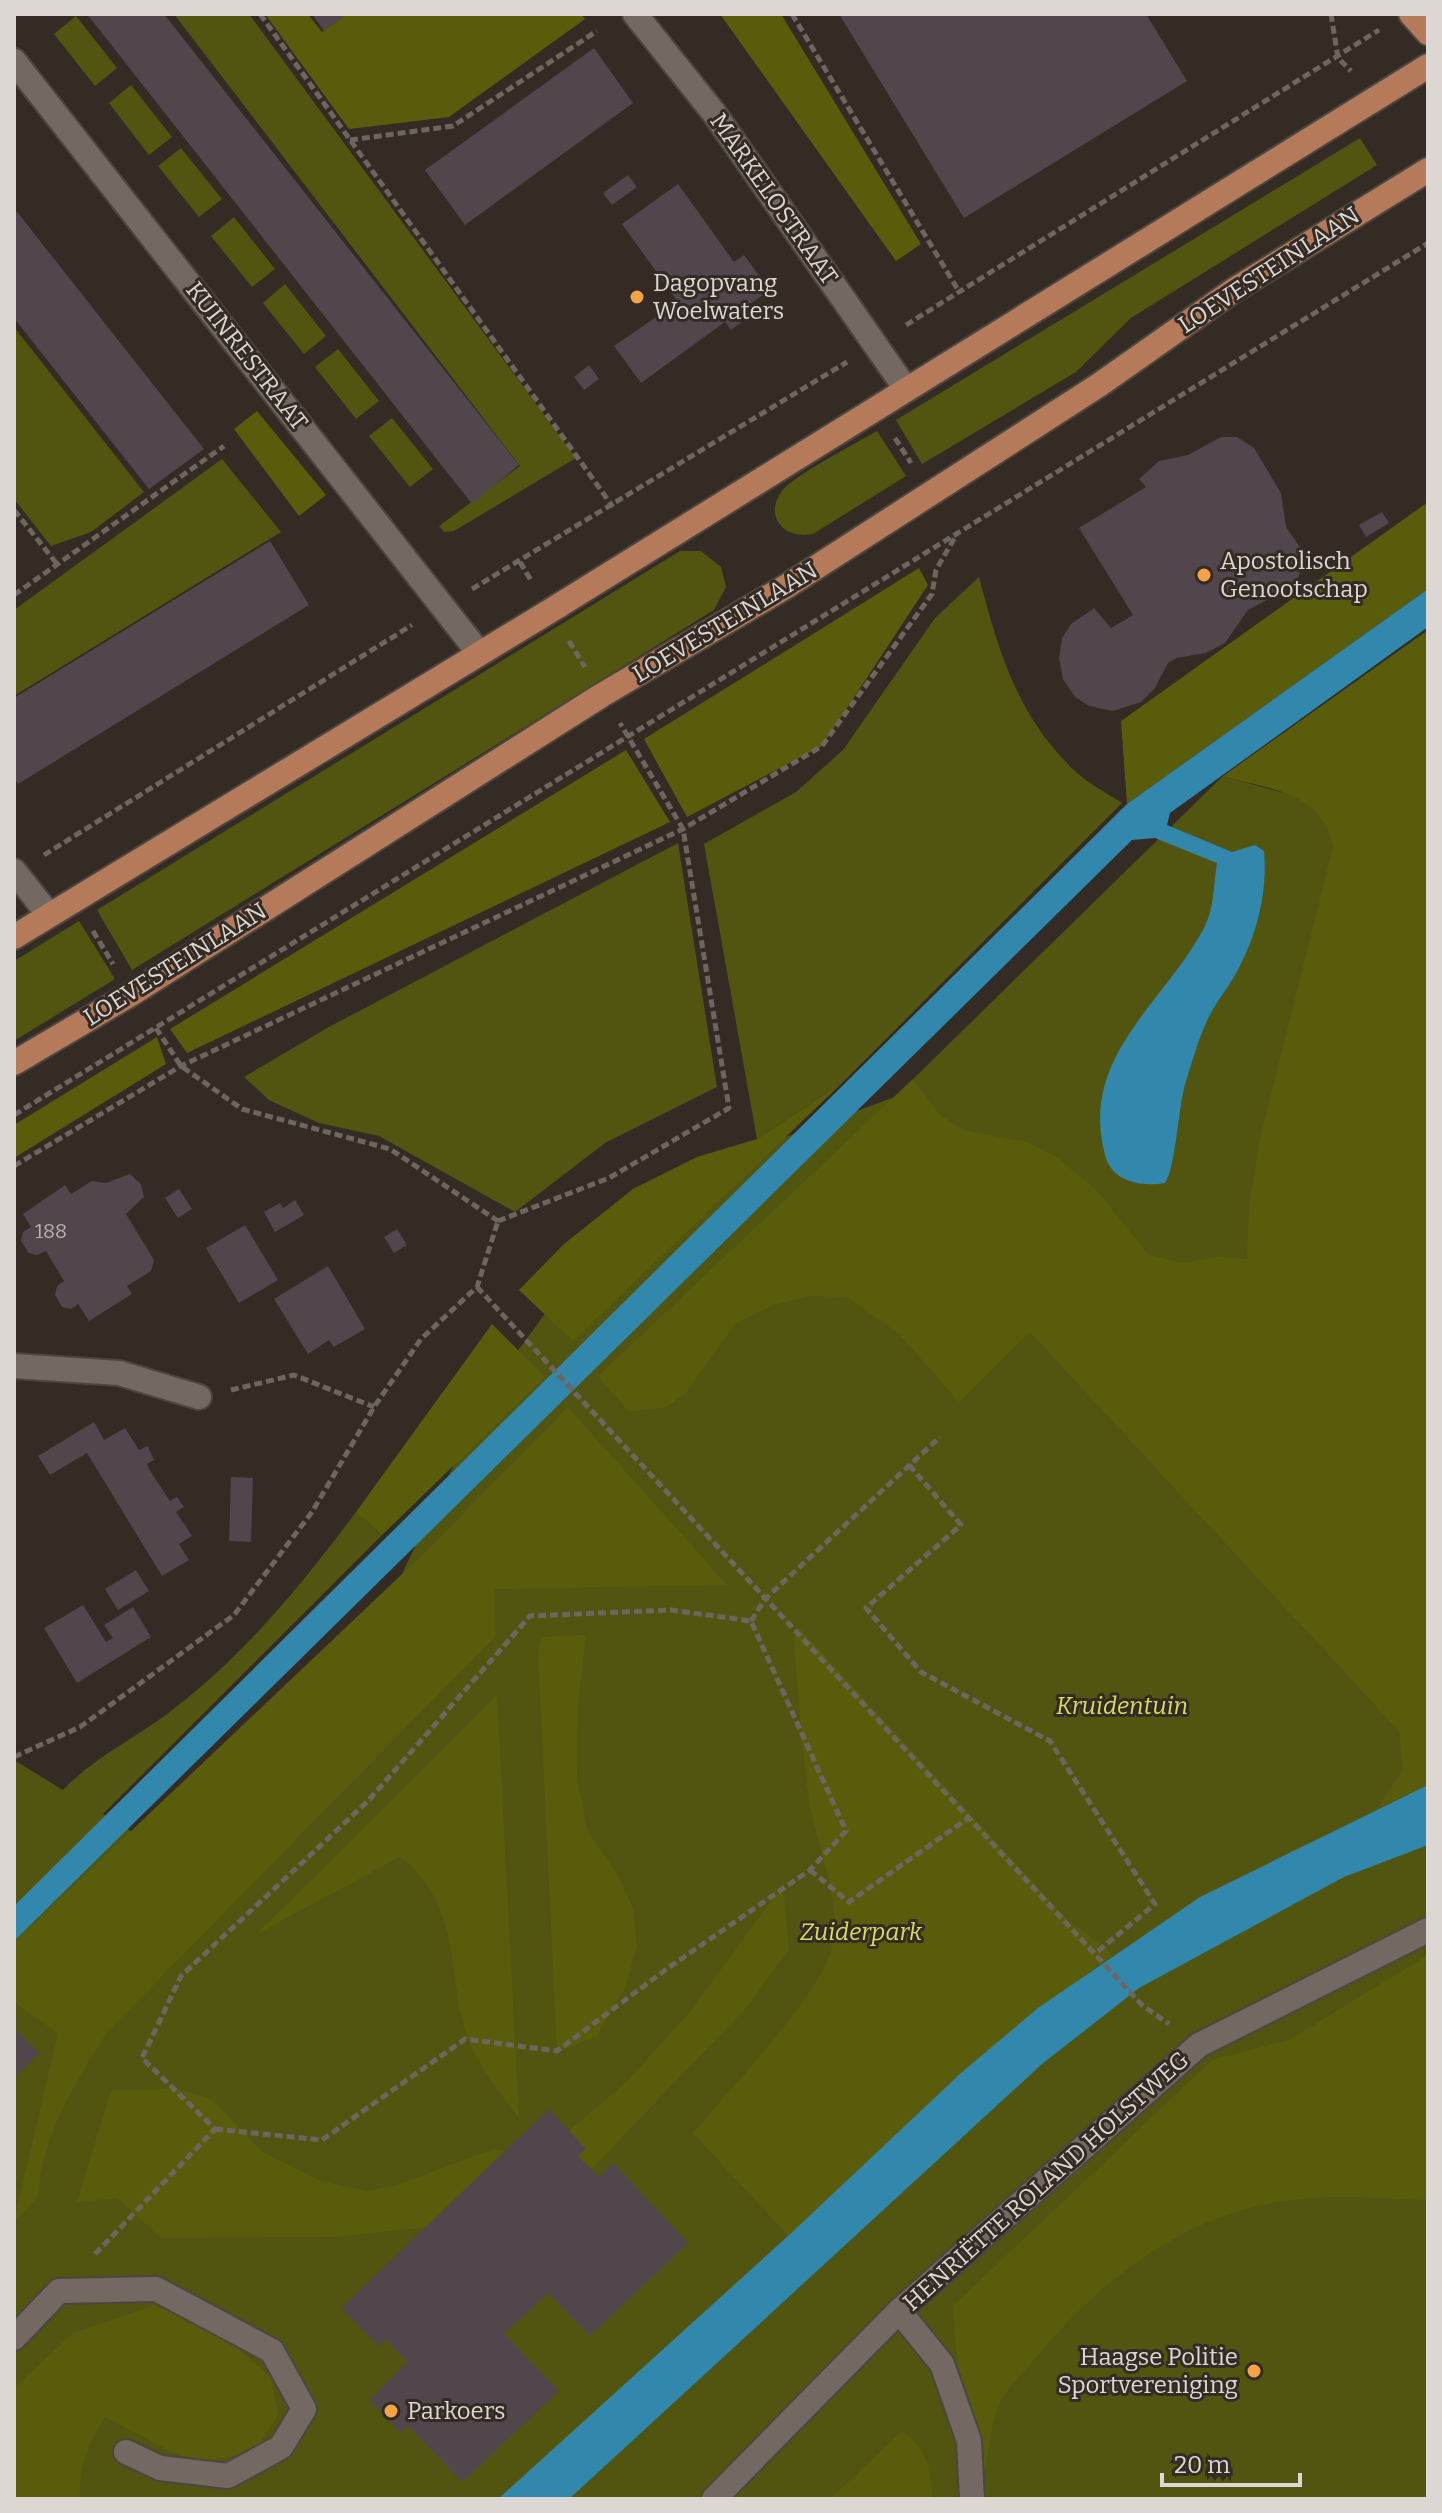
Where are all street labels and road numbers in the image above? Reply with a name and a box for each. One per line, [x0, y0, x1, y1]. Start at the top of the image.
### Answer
street label: MARKELOSTRAAT [704, 108, 844, 290]
street label: LOEVESTEINLAAN [1173, 201, 1365, 339]
street label: KUINRESTRAAT [180, 276, 314, 436]
street label: LOEVESTEINLAAN [628, 556, 822, 688]
street label: LOEVESTEINLAAN [78, 896, 272, 1032]
street label: HENRIËTTE ROLAND HOLSTWEG [898, 2045, 1194, 2317]

